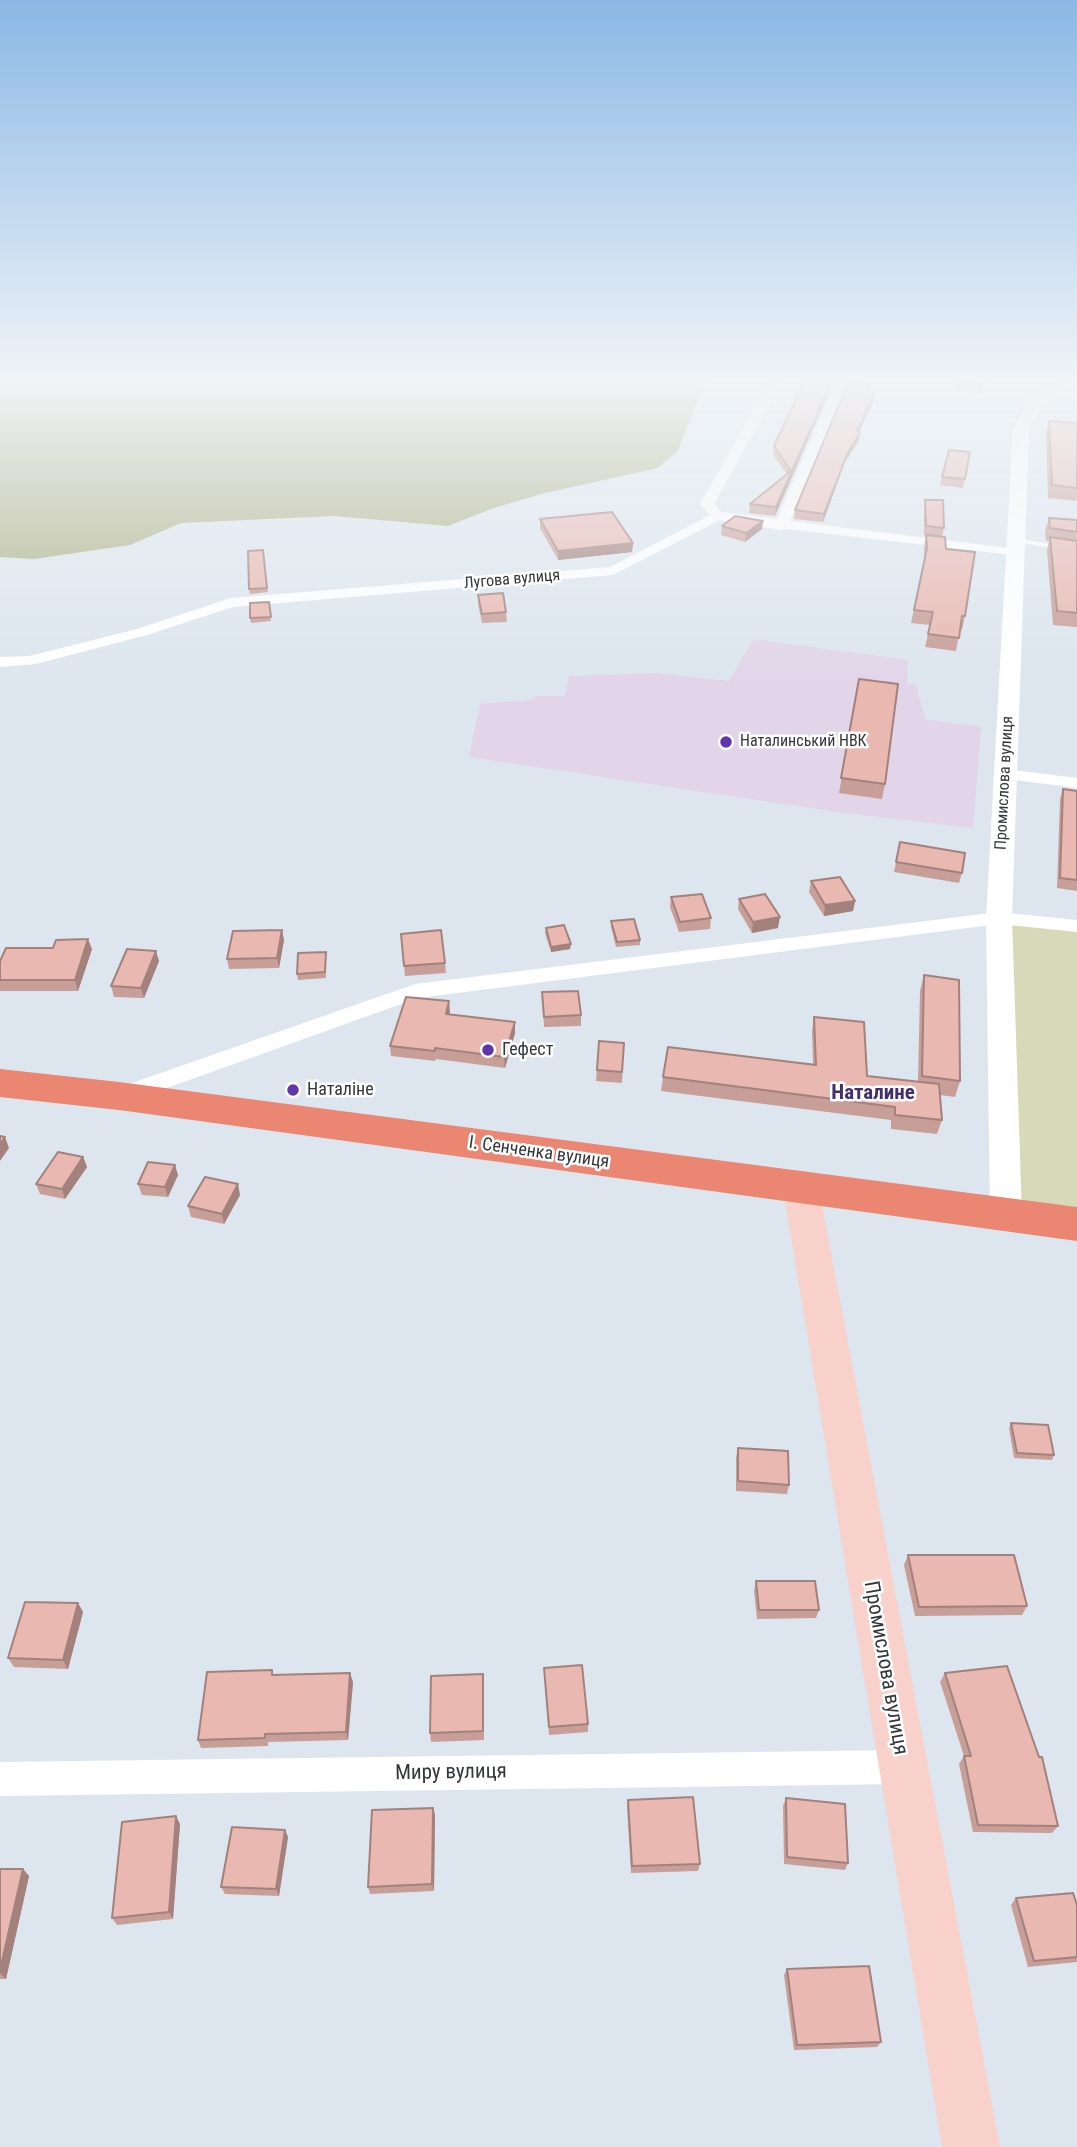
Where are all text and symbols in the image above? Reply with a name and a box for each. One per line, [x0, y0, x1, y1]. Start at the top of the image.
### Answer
street label: Лугова вулиця [463, 566, 561, 594]
street label: Промислова вулиця [992, 716, 1018, 850]
place label: Наталинський НВК [740, 732, 867, 752]
marker: Наталинський НВК [718, 734, 734, 750]
place label: Гефест [502, 1039, 553, 1061]
marker: Гефест [480, 1042, 496, 1058]
place label: Наталіне [307, 1079, 374, 1101]
district label: Наталине [831, 1081, 915, 1107]
marker: Наталіне [285, 1082, 301, 1098]
street label: І. Сенченка вулиця [467, 1132, 611, 1174]
street label: Промислова вулиця [857, 1579, 913, 1757]
street label: Миру вулиця [395, 1759, 507, 1787]

